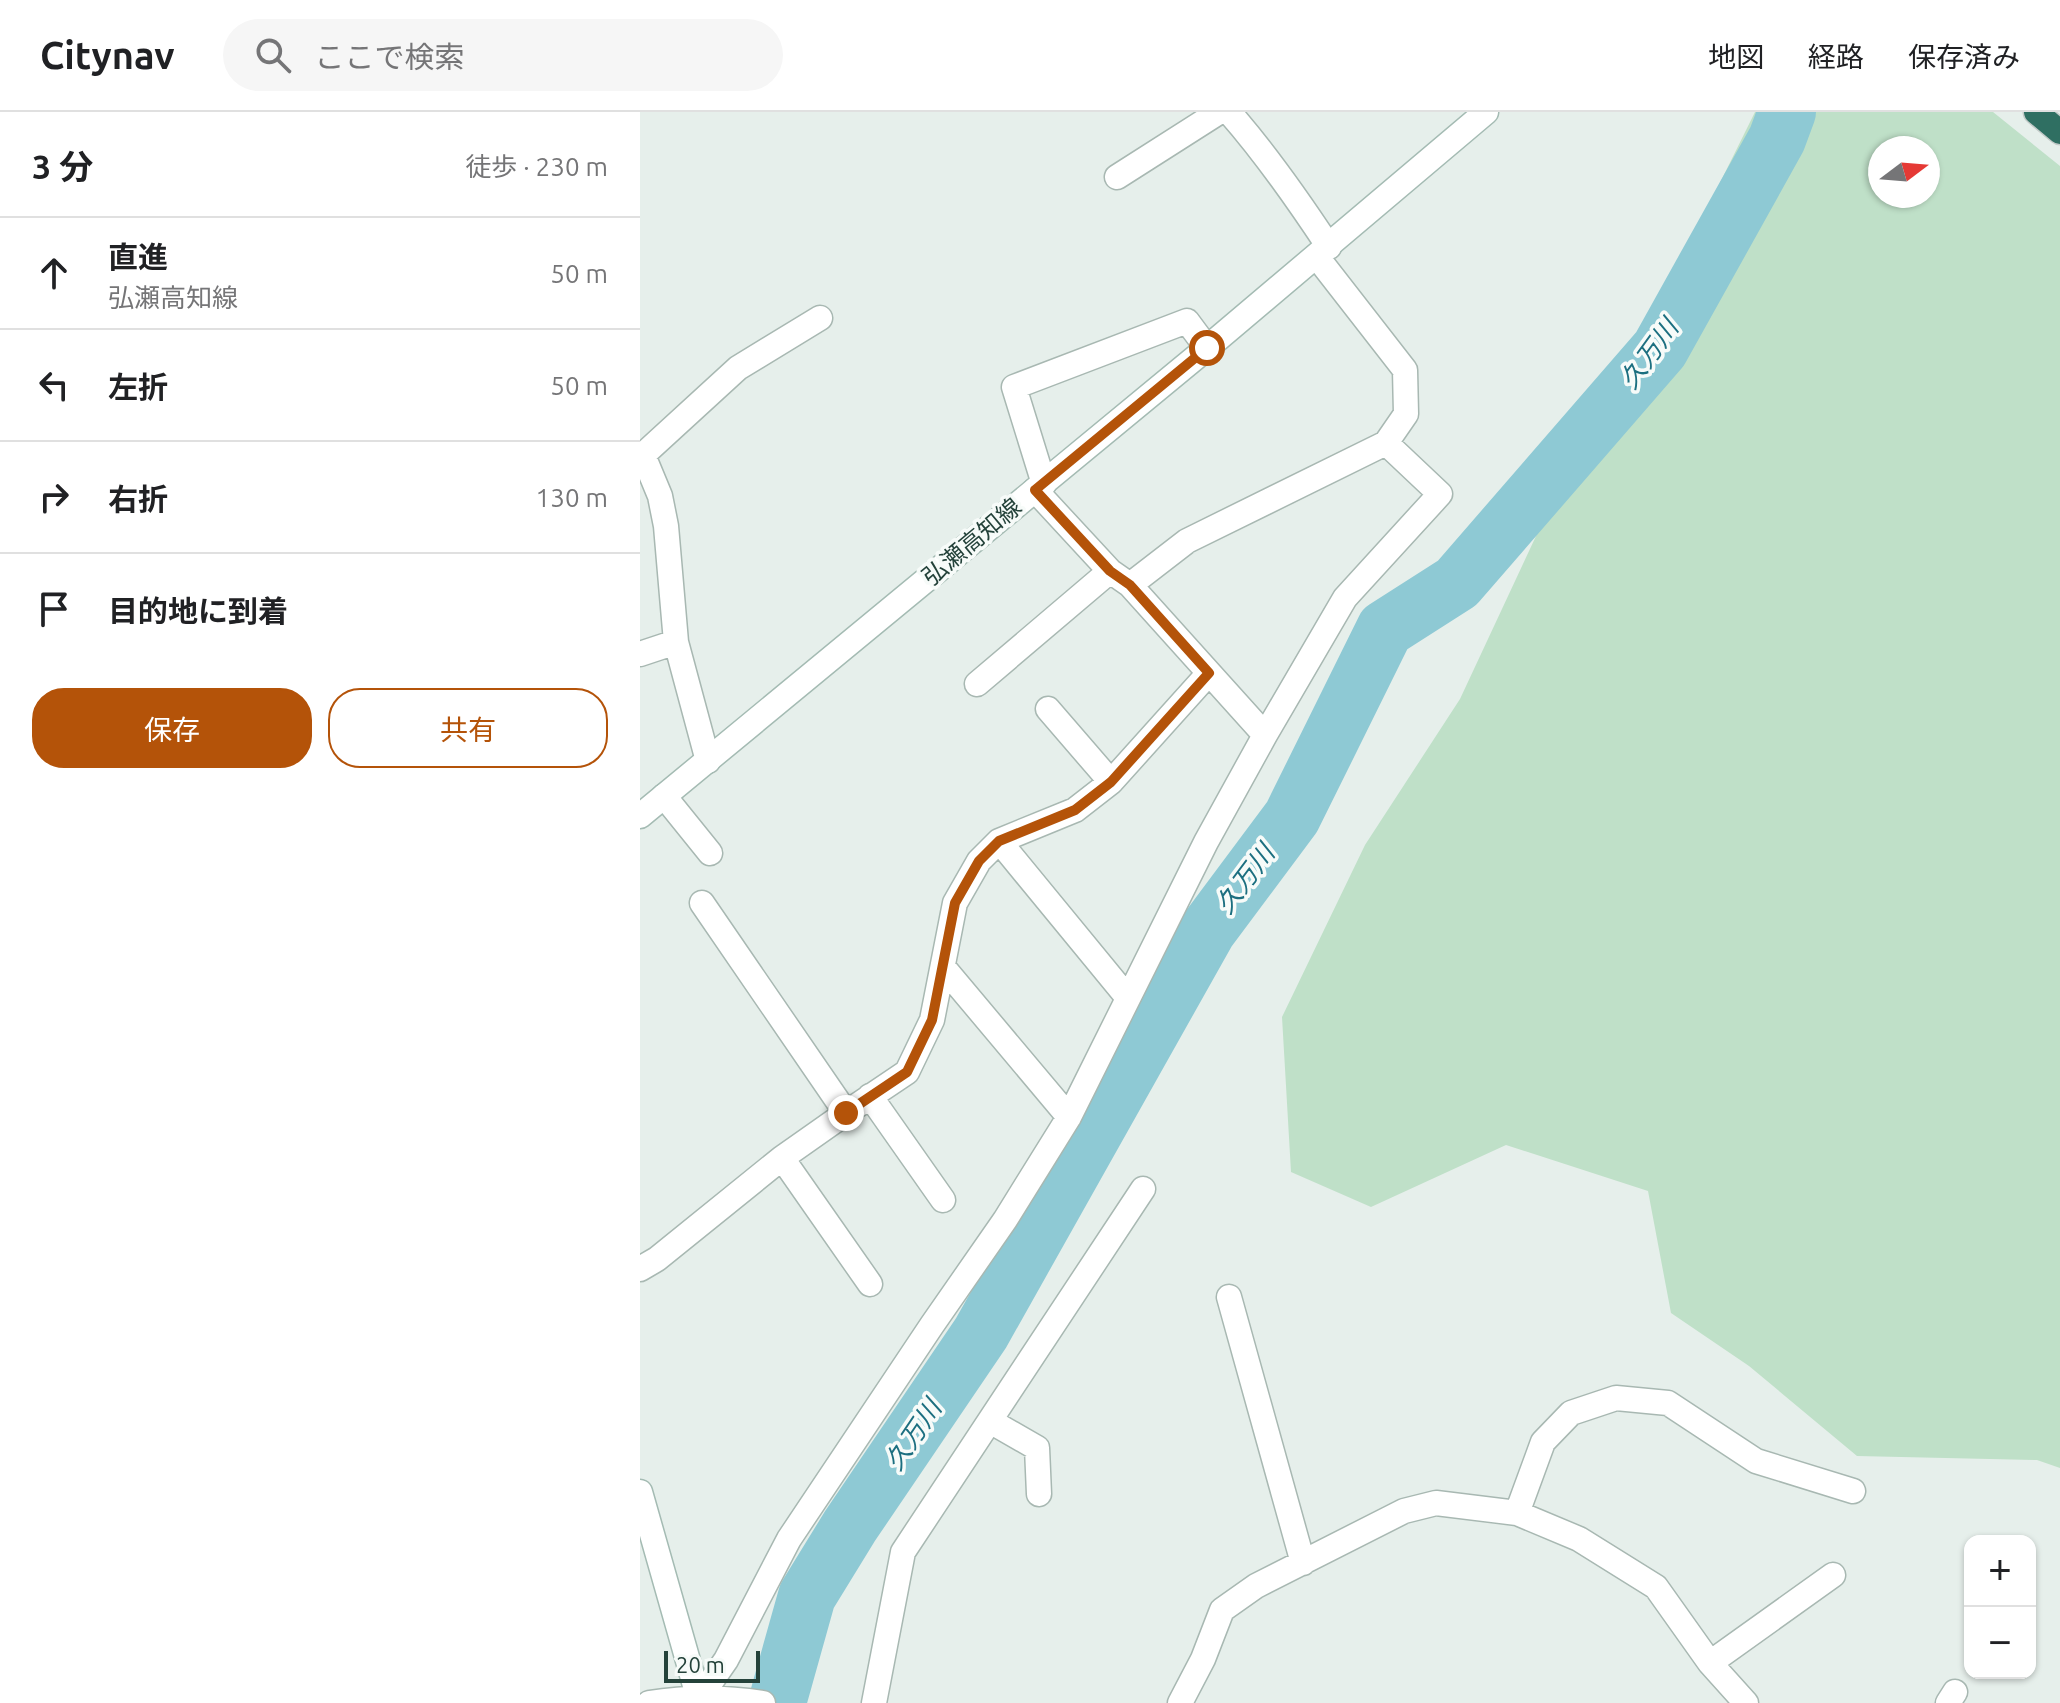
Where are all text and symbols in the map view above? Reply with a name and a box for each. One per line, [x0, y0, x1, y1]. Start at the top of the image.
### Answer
search box [223, 19, 783, 91]
icon: search [251, 33, 295, 77]
text: Citynav [40, 34, 175, 76]
text: ここで検索 [315, 40, 465, 74]
text: 地図 [1708, 41, 1764, 72]
text: 経路 [1808, 41, 1864, 72]
text: 保存済み [1908, 41, 2020, 72]
north arrow [1868, 136, 1940, 208]
text: 3 分 [32, 147, 93, 185]
text: 徒歩 · 230 m [465, 152, 608, 181]
text: 直進 [108, 240, 168, 274]
icon: ahead [32, 251, 76, 295]
text: 50 m [550, 259, 608, 288]
text: 弘瀬高知線 [108, 283, 238, 312]
water label: 久万川 [1614, 311, 1685, 394]
route start [1189, 330, 1225, 366]
icon: left [32, 363, 76, 407]
text: 左折 [108, 370, 168, 404]
text: 50 m [550, 371, 608, 400]
icon: right [32, 475, 76, 519]
text: 右折 [108, 482, 168, 516]
text: 130 m [536, 483, 608, 512]
street label: 弘瀬高知線 [917, 493, 1026, 591]
icon: arrive [32, 587, 76, 631]
text: 目的地に到着 [108, 594, 288, 628]
button: 保存 [32, 688, 312, 768]
button: 共有 [328, 688, 608, 768]
water label: 久万川 [1210, 836, 1281, 919]
route end [828, 1095, 864, 1131]
water label: 久万川 [879, 1392, 948, 1475]
map controls [1964, 1535, 2036, 1679]
button: + [1964, 1535, 2036, 1607]
button: − [1964, 1607, 2036, 1679]
scale bar [664, 1647, 760, 1683]
text: 20 m [676, 1652, 725, 1677]

